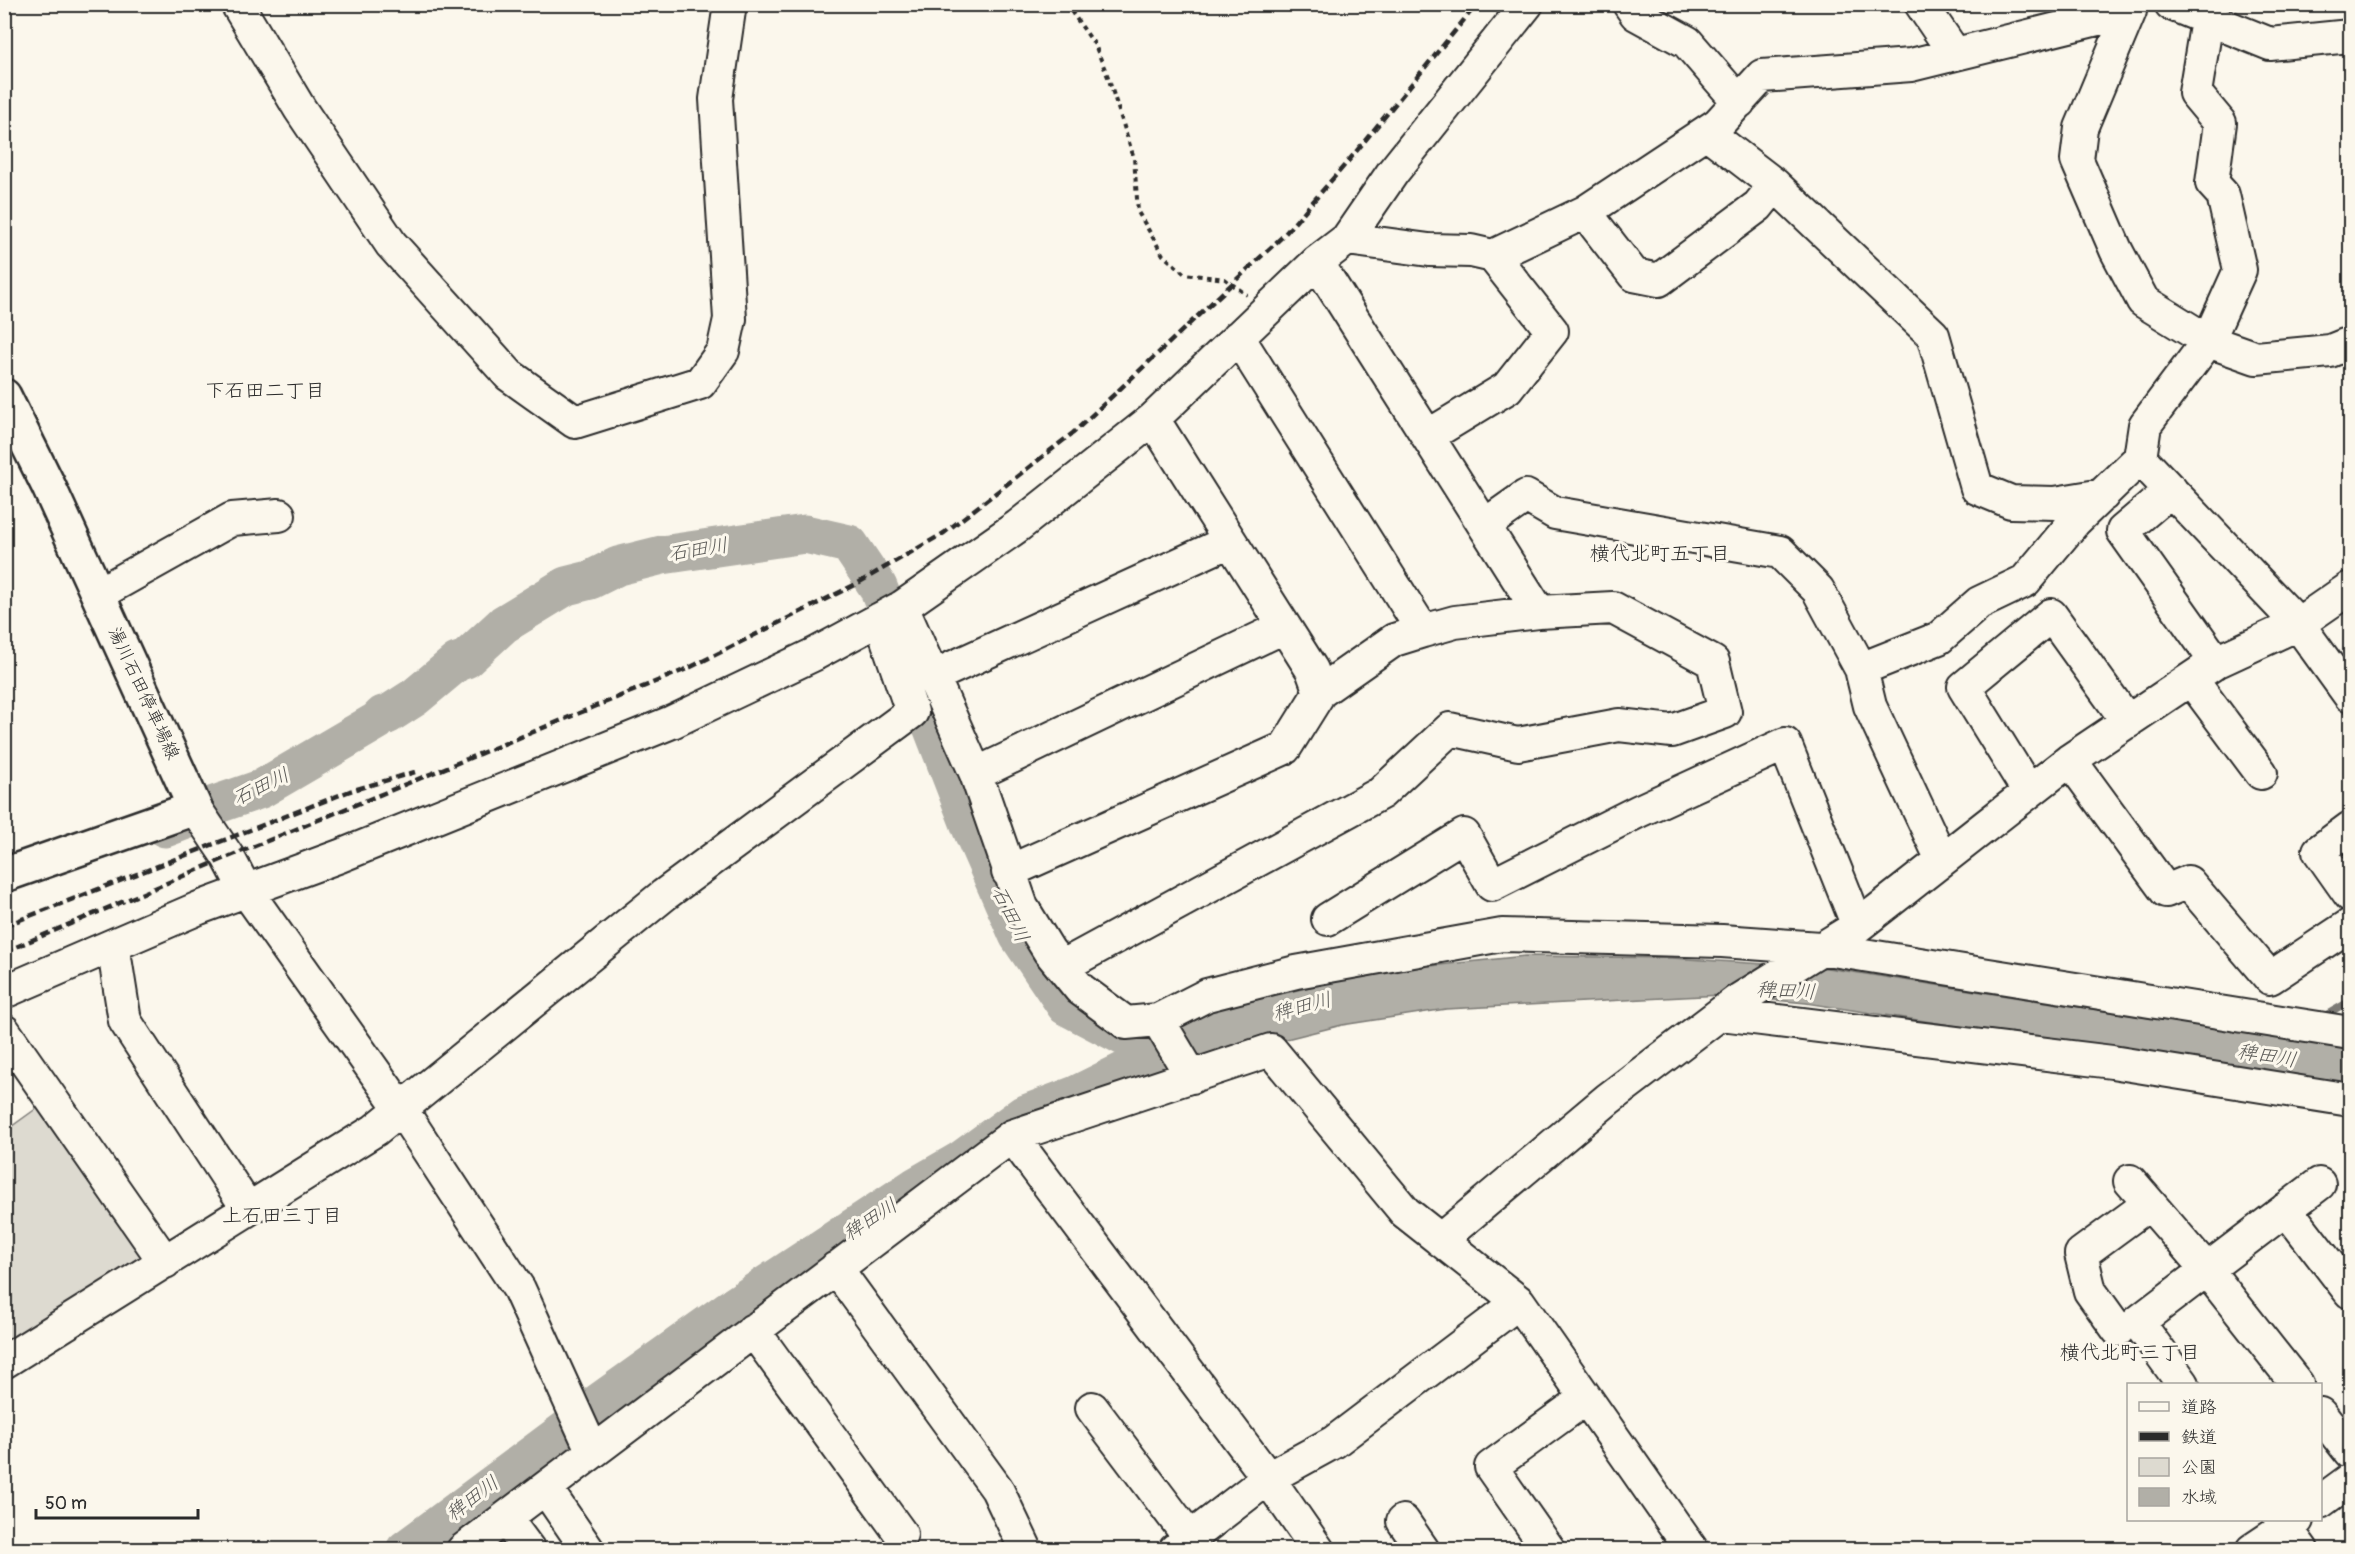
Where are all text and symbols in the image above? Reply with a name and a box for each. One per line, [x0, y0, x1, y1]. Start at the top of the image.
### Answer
district label: 下石田二丁目 [205, 378, 325, 403]
water label: 石田川 [666, 532, 730, 567]
district label: 横代北町五丁目 [1590, 541, 1730, 566]
street label: 湯川石田停車場線 [103, 623, 184, 763]
water label: 石田川 [229, 762, 294, 811]
water label: 石田川 [986, 882, 1035, 947]
water label: 稗田川 [1755, 976, 1817, 1005]
water label: 稗田川 [1270, 987, 1334, 1026]
water label: 稗田川 [2235, 1038, 2299, 1073]
water label: 稗田川 [838, 1193, 902, 1246]
district label: 上石田三丁目 [222, 1203, 342, 1228]
district label: 横代北町三丁目 [2060, 1340, 2200, 1365]
legend [2127, 1383, 2322, 1521]
text: 道路 [2181, 1396, 2217, 1419]
text: 鉄道 [2181, 1426, 2217, 1449]
text: 公園 [2181, 1456, 2217, 1479]
water label: 稗田川 [441, 1470, 504, 1526]
scale bar [36, 1482, 198, 1520]
text: 水域 [2181, 1486, 2217, 1509]
text: 50 m [45, 1492, 87, 1515]

